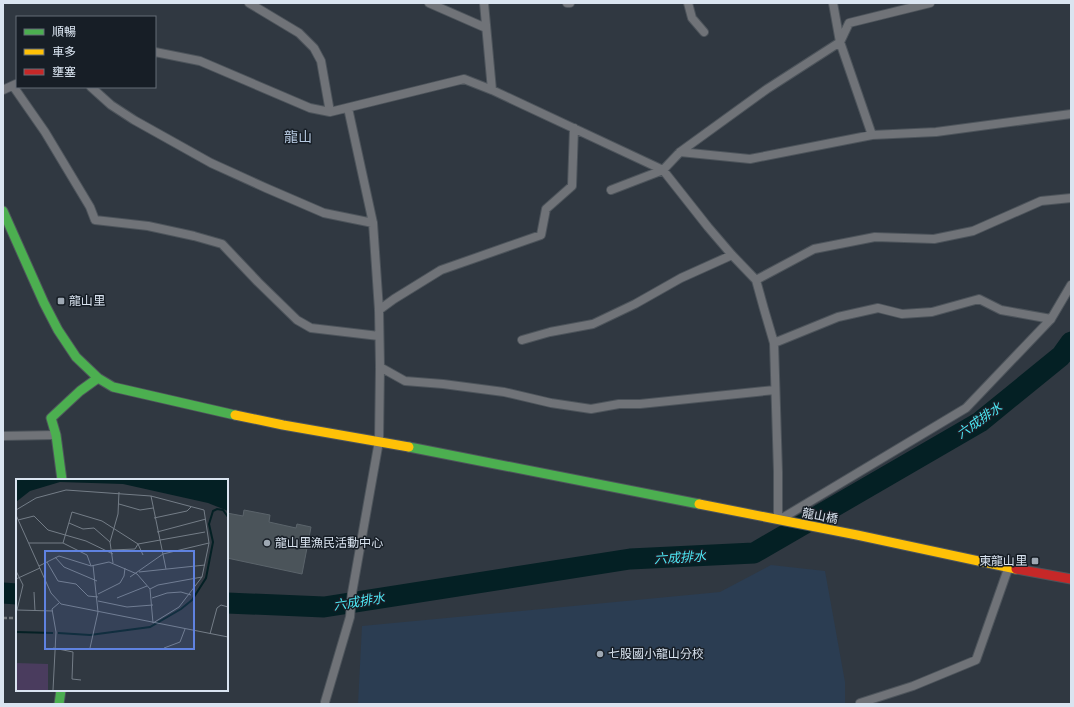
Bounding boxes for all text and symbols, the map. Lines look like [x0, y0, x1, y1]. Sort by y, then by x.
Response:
legend [16, 16, 156, 88]
text: 順暢 [52, 25, 76, 39]
text: 車多 [52, 45, 76, 59]
text: 壅塞 [52, 65, 76, 79]
district label: 龍山 [284, 129, 312, 145]
place label: 龍山里 [69, 294, 105, 308]
marker: 龍山里 [56, 296, 66, 306]
water label: 六成排水 [954, 399, 1006, 441]
inset map [16, 479, 228, 691]
street label: 龍山橋 [801, 506, 839, 526]
place label: 龍山里漁民活動中心 [275, 536, 383, 550]
marker: 龍山里漁民活動中心 [262, 538, 272, 548]
water label: 六成排水 [654, 549, 707, 566]
place label: 東龍山里 [979, 554, 1027, 568]
marker: 東龍山里 [1030, 556, 1040, 566]
water label: 六成排水 [332, 590, 387, 613]
place label: 七股國小龍山分校 [608, 647, 704, 661]
marker: 七股國小龍山分校 [595, 649, 605, 659]

